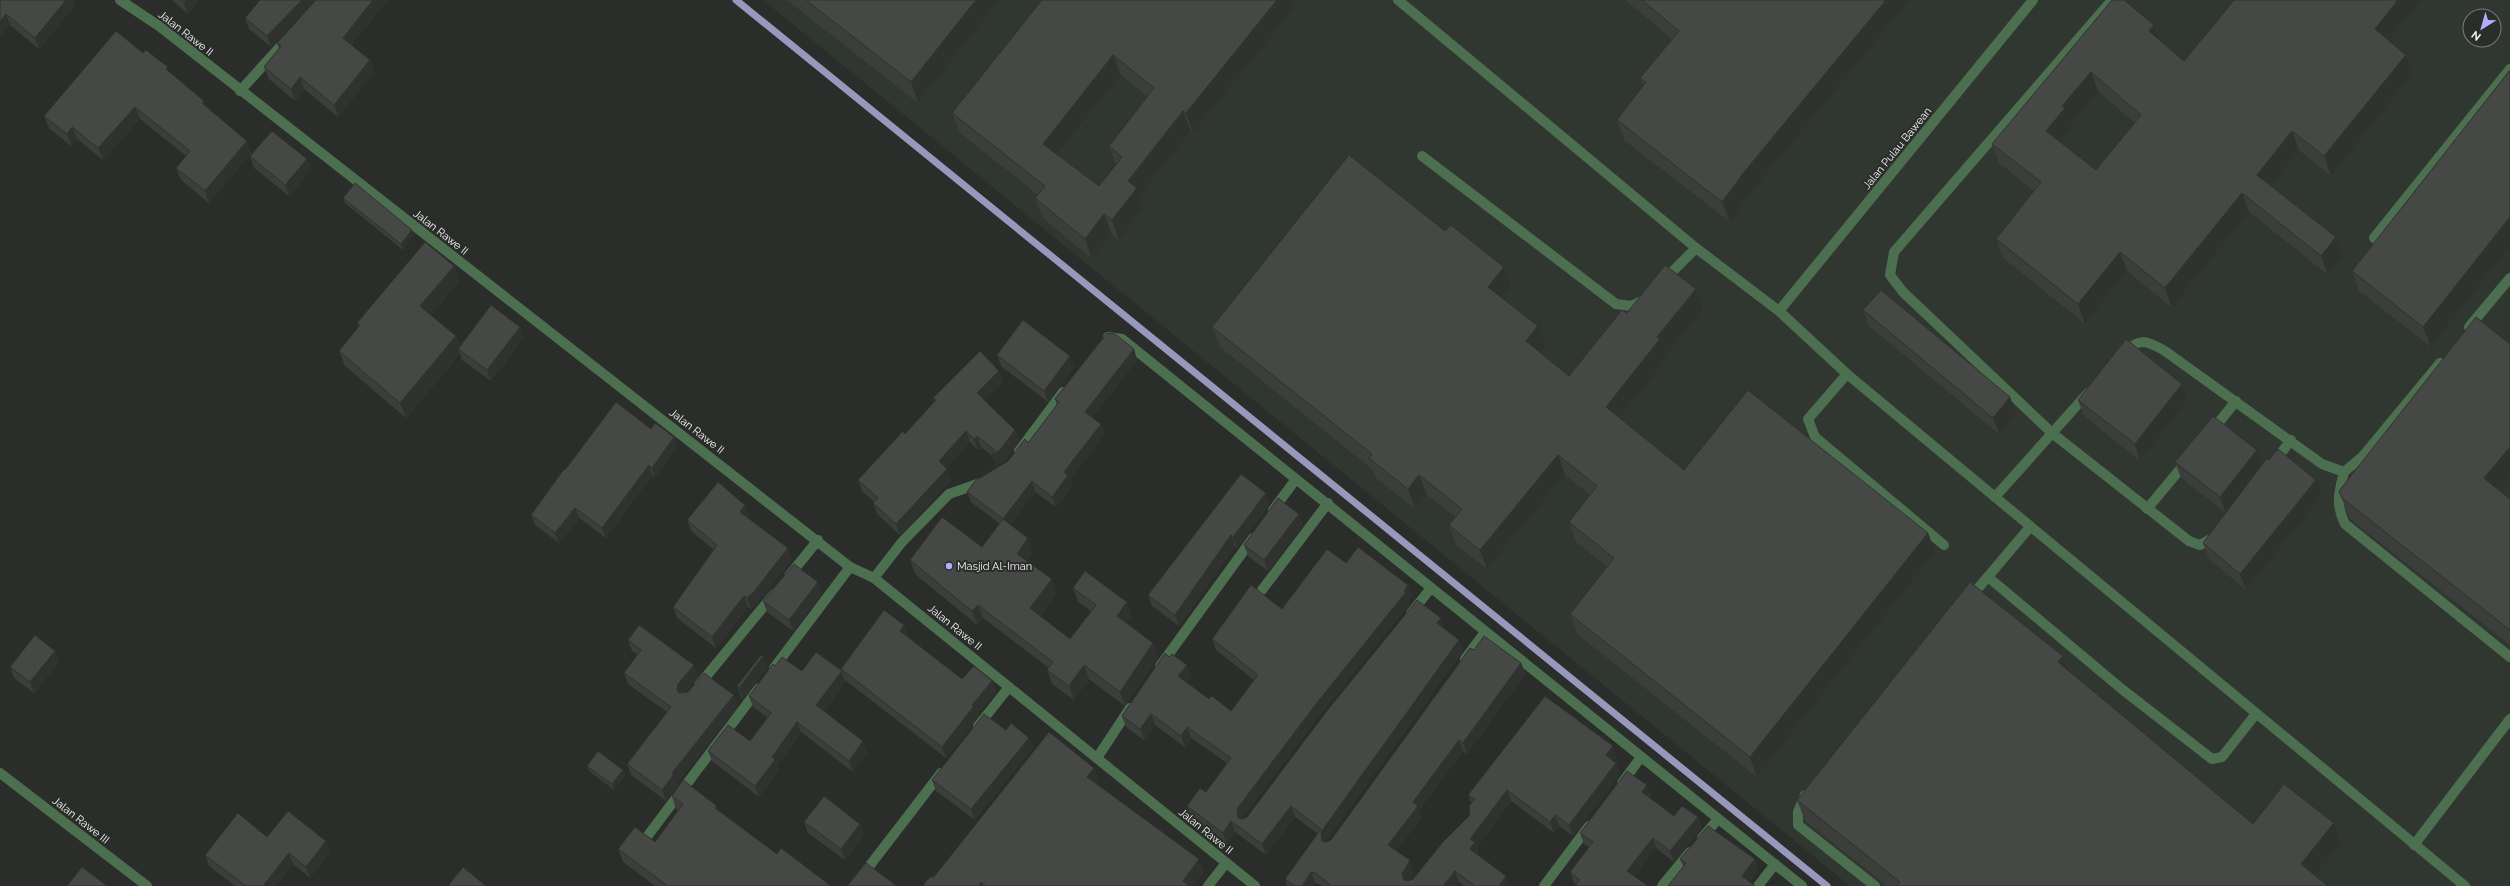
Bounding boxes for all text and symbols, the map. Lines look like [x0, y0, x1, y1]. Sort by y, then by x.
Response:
street label: Jalan Rawe II [156, 8, 216, 59]
north arrow [2462, 8, 2502, 48]
text: N [2469, 28, 2484, 43]
street label: Jalan Pulau Bawean [1860, 105, 1934, 192]
street label: Jalan Rawe II [411, 207, 471, 258]
street label: Jalan Rawe II [667, 406, 727, 457]
place label: Masjid Al-Iman [957, 560, 1032, 573]
marker: Masjid Al-Iman [944, 561, 954, 571]
street label: Jalan Rawe II [925, 602, 984, 653]
street label: Jalan Rawe III [50, 794, 112, 847]
street label: Jalan Rawe II [1176, 806, 1235, 857]

